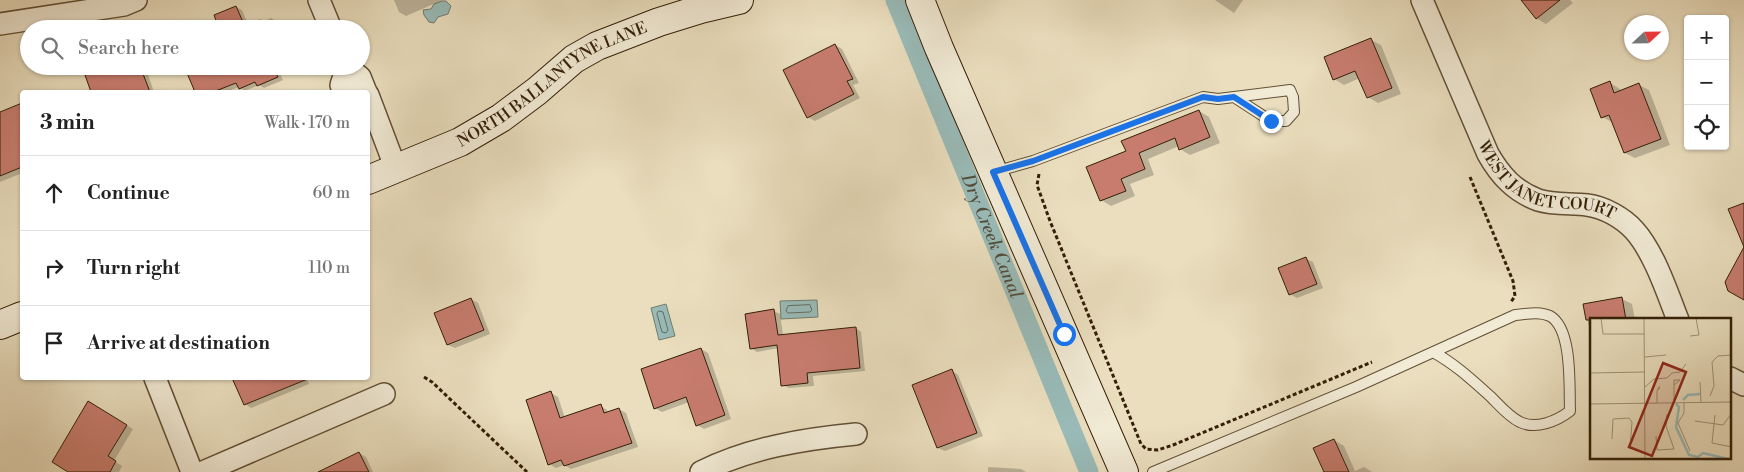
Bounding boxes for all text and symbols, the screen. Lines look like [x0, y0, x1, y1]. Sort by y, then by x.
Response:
north arrow [1624, 15, 1669, 60]
map controls [1684, 15, 1729, 150]
button: + [1684, 15, 1729, 60]
street label: NORTH BALLANTYNE LANE [453, 18, 650, 151]
search box [20, 20, 370, 75]
icon: search [38, 34, 66, 62]
text: Search here [78, 36, 179, 60]
button: − [1684, 60, 1729, 105]
button: locate [1684, 105, 1729, 150]
text: 3 min [40, 110, 95, 136]
route end [1260, 110, 1283, 133]
text: Walk · 170 m [264, 113, 350, 133]
street label: WEST JANET COURT [1473, 137, 1619, 224]
water label: Dry Creek Canal [956, 169, 1028, 302]
icon: ahead [40, 179, 68, 207]
text: Continue [87, 181, 170, 205]
text: 60 m [312, 183, 350, 203]
icon: right [40, 254, 68, 282]
text: Turn right [87, 256, 180, 280]
text: 110 m [308, 258, 350, 278]
inset map [1590, 318, 1732, 460]
route start [1053, 323, 1076, 346]
icon: arrive [40, 329, 68, 357]
text: Arrive at destination [87, 331, 270, 355]

